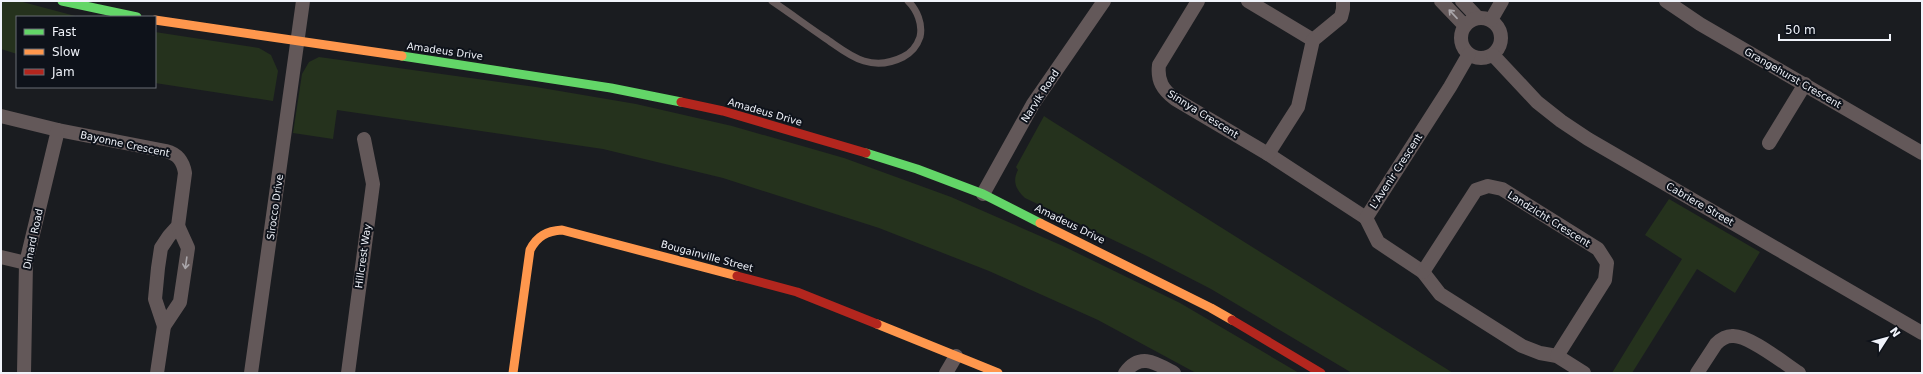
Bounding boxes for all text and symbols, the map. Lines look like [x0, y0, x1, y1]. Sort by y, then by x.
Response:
one-way arrow [1448, 9, 1458, 19]
legend [16, 16, 156, 88]
scale bar [1779, 16, 1890, 42]
text: 50 m [1785, 23, 1816, 37]
text: Fast [52, 25, 76, 39]
street label: Amadeus Drive [406, 40, 484, 62]
text: Slow [52, 45, 80, 59]
street label: Grangehurst Crescent [1743, 46, 1843, 110]
text: Jam [51, 65, 75, 79]
street label: Narvik Road [1019, 68, 1061, 124]
street label: Sinnya Crescent [1166, 88, 1240, 140]
street label: Amadeus Drive [727, 96, 803, 128]
street label: Bayonne Crescent [79, 129, 171, 159]
street label: L'Avenir Crescent [1368, 131, 1424, 211]
street label: Sirocco Drive [265, 174, 285, 240]
street label: Cabriere Street [1664, 180, 1736, 228]
street label: Landzicht Crescent [1506, 189, 1592, 249]
street label: Amadeus Drive [1033, 202, 1107, 246]
street label: Dinard Road [21, 208, 45, 270]
street label: Hillcrest Way [353, 223, 373, 289]
street label: Bougainville Street [660, 238, 754, 274]
one-way arrow [182, 256, 190, 269]
north arrow [1867, 318, 1907, 358]
text: N [1887, 325, 1903, 340]

